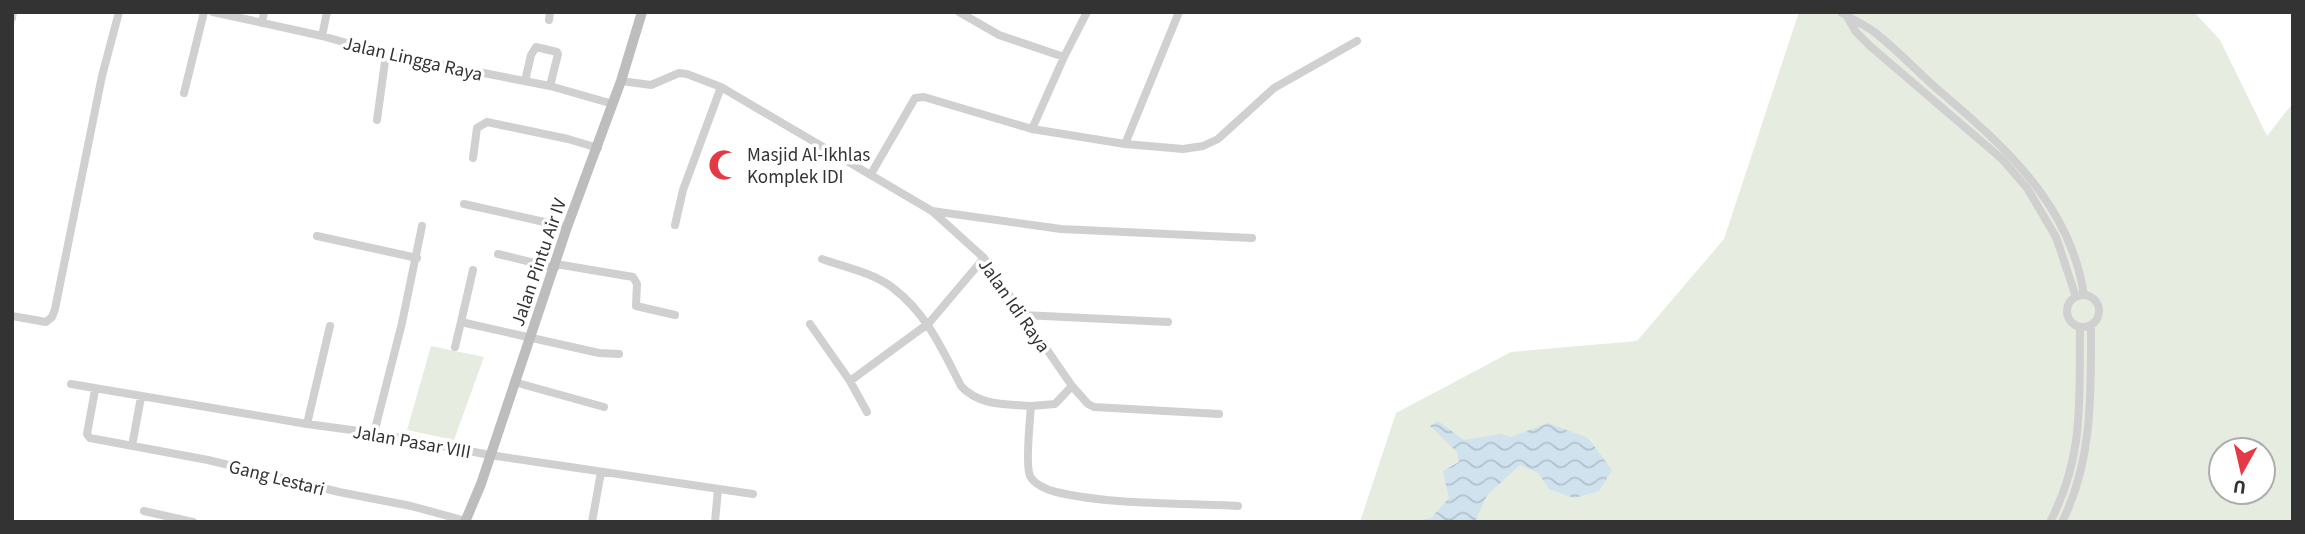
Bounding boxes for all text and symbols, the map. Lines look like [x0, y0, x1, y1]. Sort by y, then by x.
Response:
street label: Jalan Lingga Raya [340, 30, 485, 89]
place label: Masjid Al-Ikhlas Komplek IDI [747, 142, 870, 191]
mosque icon: Masjid Al-Ikhlas Komplek IDI [707, 148, 741, 182]
street label: Jalan Pintu Air IV [505, 195, 574, 330]
street label: Jalan Idi Raya [971, 253, 1056, 359]
street label: Jalan Pasar VIII [351, 419, 473, 466]
north arrow [2207, 436, 2277, 506]
street label: Gang Lestari [226, 454, 327, 503]
text: U [2232, 472, 2248, 501]

